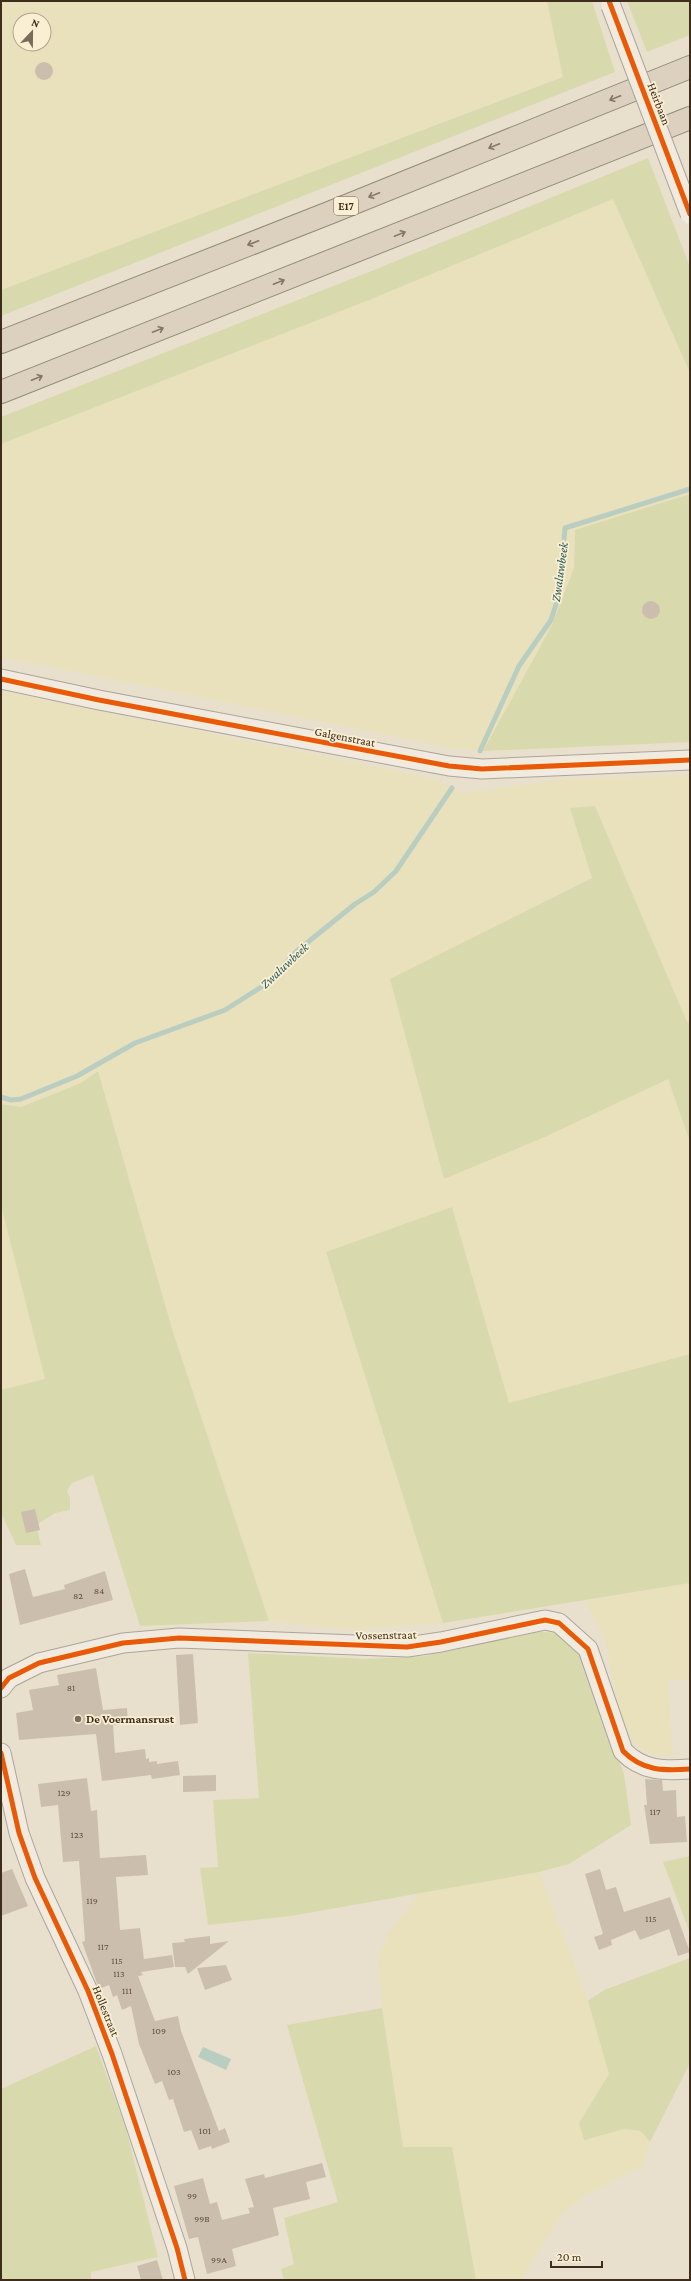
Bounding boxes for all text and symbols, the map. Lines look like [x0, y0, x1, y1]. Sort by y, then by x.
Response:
north arrow [12, 12, 52, 52]
text: N [30, 16, 42, 30]
street label: Heirbaan [645, 81, 674, 128]
one-way arrow [609, 94, 621, 102]
one-way arrow [489, 143, 501, 151]
one-way arrow [368, 192, 380, 199]
road number: E17 [334, 197, 358, 215]
one-way arrow [393, 230, 405, 238]
one-way arrow [248, 240, 260, 247]
one-way arrow [273, 278, 285, 286]
one-way arrow [152, 326, 164, 334]
one-way arrow [31, 374, 43, 381]
water label: Zwaluwbeek [548, 540, 571, 603]
street label: Galgenstraat [313, 724, 378, 750]
water label: Zwaluwbeek [257, 938, 312, 991]
house number: 84 [94, 1585, 104, 1596]
house number: 82 [73, 1590, 83, 1601]
street label: Vossenstraat [355, 1627, 418, 1643]
house number: 81 [67, 1682, 75, 1693]
place label: De Voermansrust [86, 1712, 175, 1726]
marker: De Voermansrust [73, 1714, 83, 1724]
house number: 129 [57, 1787, 71, 1798]
house number: 117 [649, 1806, 661, 1817]
house number: 123 [71, 1829, 84, 1840]
house number: 119 [86, 1895, 98, 1906]
house number: 115 [645, 1913, 657, 1924]
house number: 117 [97, 1941, 109, 1952]
house number: 115 [111, 1955, 123, 1966]
house number: 113 [113, 1968, 125, 1979]
street label: Hollestraat [90, 1984, 123, 2039]
house number: 111 [122, 1985, 132, 1996]
house number: 109 [152, 2025, 166, 2036]
house number: 103 [167, 2066, 181, 2077]
house number: 101 [199, 2125, 211, 2136]
house number: 99 [187, 2190, 197, 2201]
house number: 99B [194, 2213, 210, 2224]
scale bar [551, 2243, 602, 2269]
text: 20 m [557, 2250, 582, 2264]
house number: 99A [211, 2254, 227, 2265]

